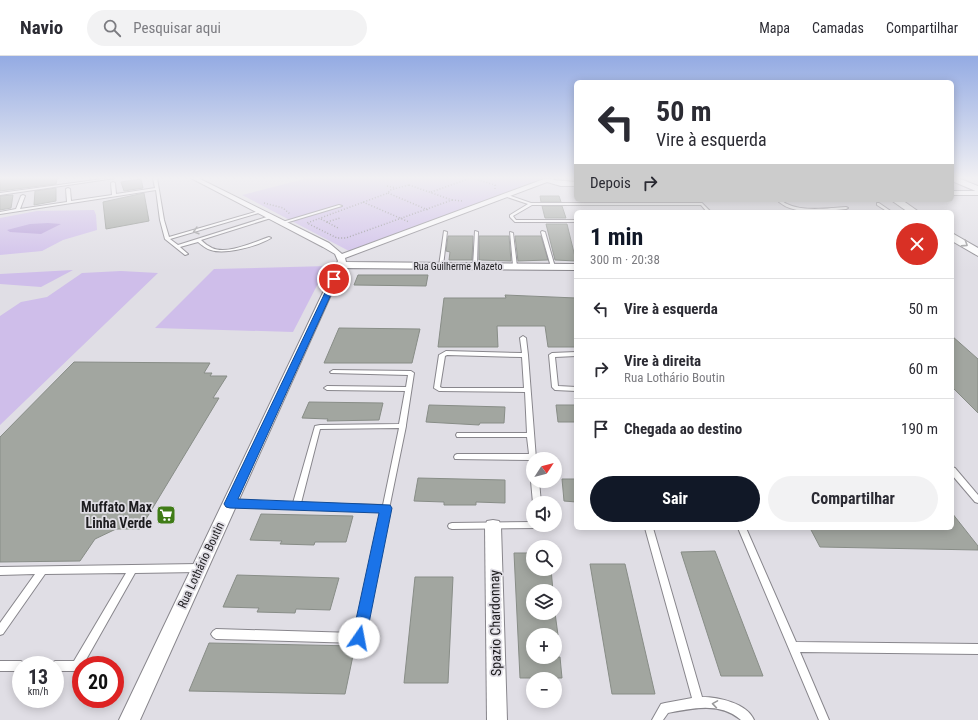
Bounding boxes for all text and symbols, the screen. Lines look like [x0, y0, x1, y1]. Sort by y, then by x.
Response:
search box [87, 10, 367, 46]
text: Navio [20, 16, 63, 39]
icon: search [101, 17, 123, 39]
text: Pesquisar aqui [133, 19, 221, 37]
text: Mapa [759, 20, 790, 36]
text: Camadas [812, 20, 864, 36]
text: Compartilhar [886, 20, 958, 36]
text: 50 m [656, 95, 712, 128]
icon: left [590, 96, 642, 148]
text: Vire à esquerda [656, 129, 767, 150]
icon: right [639, 172, 661, 194]
text: Depois [590, 174, 631, 192]
text: 1 min [590, 223, 643, 251]
button: close [896, 223, 938, 265]
one-way arrow [193, 226, 200, 235]
one-way arrow [961, 240, 968, 247]
text: 300 m · 20:38 [590, 252, 660, 267]
street label: Rua Guilherme Mazeto [414, 261, 502, 272]
pin [317, 262, 351, 296]
icon: arrive [323, 268, 345, 290]
icon: left [590, 298, 612, 320]
text: Vire à esquerda [624, 300, 718, 318]
text: 50 m [908, 300, 938, 318]
text: Vire à direita [624, 352, 701, 370]
icon: right [590, 358, 612, 380]
text: 60 m [908, 360, 938, 378]
text: Rua Lothário Boutin [624, 370, 725, 385]
icon: arrive [590, 418, 612, 440]
text: Chegada ao destino [624, 420, 742, 438]
text: 190 m [901, 420, 938, 438]
north arrow [526, 452, 562, 488]
map controls [526, 452, 562, 708]
button: Sair [590, 476, 760, 522]
button: Compartilhar [768, 476, 938, 522]
button: sound [526, 496, 562, 532]
place label: Muffato Max Linha Verde [81, 499, 153, 531]
supermarket icon: Muffato Max Linha Verde [155, 504, 177, 526]
street label: Rua Lothário Boutin [175, 520, 227, 610]
button: search [526, 540, 562, 576]
street label: Spazio Chardonnay [486, 570, 504, 676]
button: layers [526, 584, 562, 620]
position arrow [338, 617, 380, 659]
button: + [526, 628, 562, 664]
speed limit sign: 20 [72, 656, 124, 708]
text: 13 [28, 665, 48, 689]
button: − [526, 672, 562, 708]
text: km/h [28, 686, 48, 697]
one-way arrow [712, 700, 718, 708]

